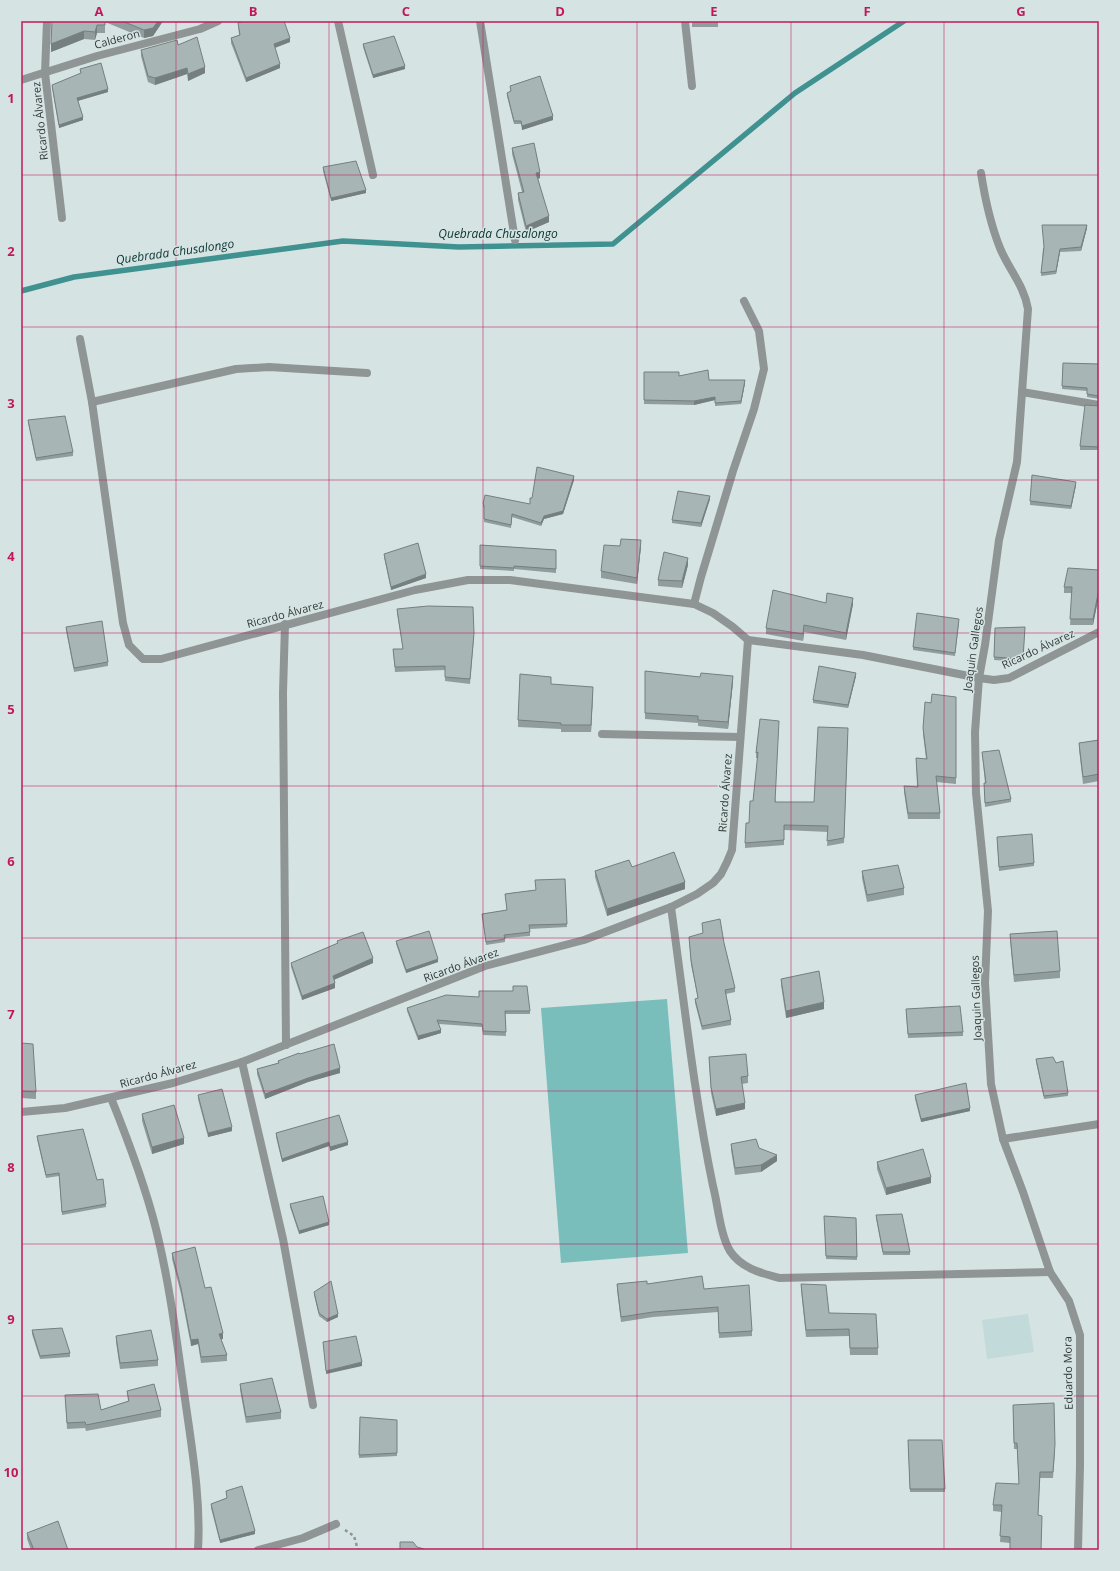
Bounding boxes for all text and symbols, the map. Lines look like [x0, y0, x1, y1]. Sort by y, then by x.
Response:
text: A [95, 2, 104, 20]
text: B [249, 2, 258, 20]
text: C [402, 2, 410, 20]
text: D [555, 2, 565, 20]
text: E [710, 2, 718, 20]
text: F [863, 2, 871, 20]
text: G [1016, 2, 1026, 20]
street label: Calderon [92, 25, 141, 52]
street label: Ricardo Álvarez [28, 81, 51, 161]
text: 1 [7, 89, 15, 107]
water label: Quebrada Chusalongo [438, 225, 558, 242]
water label: Quebrada Chusalongo [115, 235, 235, 268]
text: 2 [7, 242, 15, 260]
text: 3 [7, 394, 15, 412]
text: 4 [7, 547, 15, 565]
street label: Ricardo Álvarez [245, 596, 325, 631]
street label: Joaquin Gallegos [959, 606, 986, 693]
street label: Ricardo Álvarez [999, 625, 1077, 672]
text: 5 [7, 700, 15, 718]
street label: Ricardo Álvarez [714, 753, 735, 833]
text: 6 [7, 852, 15, 870]
street label: Ricardo Álvarez [421, 944, 500, 985]
street label: Joaquin Gallegos [967, 955, 985, 1042]
text: 7 [7, 1005, 15, 1023]
street label: Ricardo Álvarez [118, 1056, 198, 1091]
text: 8 [7, 1158, 15, 1176]
text: 9 [7, 1310, 15, 1328]
street label: Eduardo Mora [1059, 1336, 1076, 1410]
text: 10 [4, 1463, 18, 1481]

